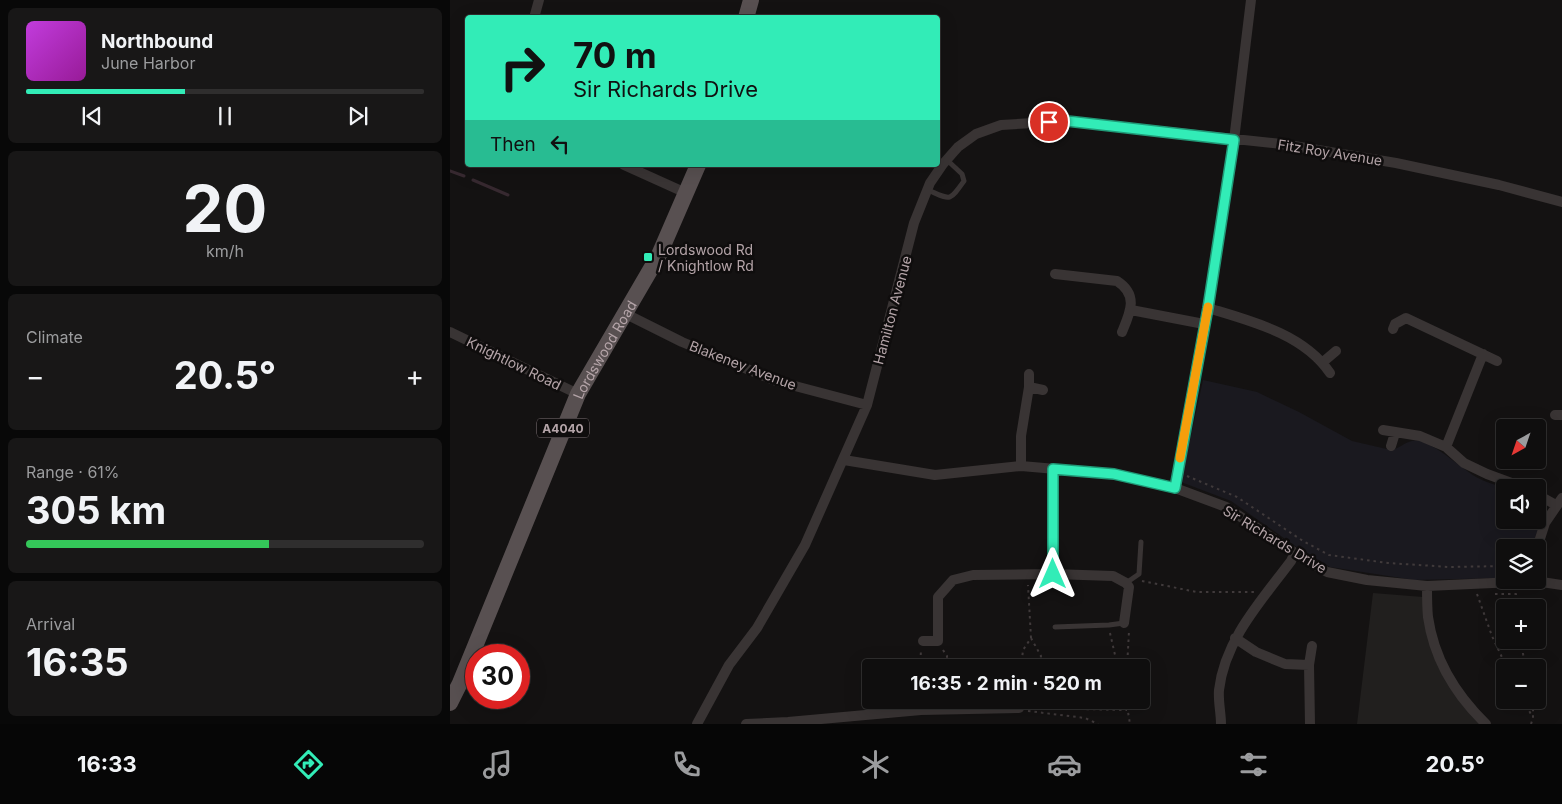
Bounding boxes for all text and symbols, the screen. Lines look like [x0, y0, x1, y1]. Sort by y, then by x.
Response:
text: Northbound [101, 30, 213, 53]
text: 70 m [573, 34, 657, 76]
icon: right [490, 35, 555, 100]
text: June Harbor [101, 53, 195, 73]
text: Sir Richards Drive [573, 76, 758, 102]
pin [1028, 101, 1070, 143]
icon: previous [78, 102, 106, 130]
icon: pause [211, 102, 239, 130]
icon: next [344, 102, 372, 130]
icon: arrive [1035, 108, 1063, 136]
icon: left [546, 130, 574, 158]
text: Then [490, 133, 536, 156]
street label: Fitz Roy Avenue [1276, 135, 1384, 169]
text: 20 [183, 169, 267, 248]
text: km/h [206, 241, 244, 261]
place label: Lordswood Rd / Knightlow Rd [658, 241, 754, 274]
marker: Lordswood Rd / Knightlow Rd [642, 251, 654, 263]
street label: Hamilton Avenue [869, 254, 915, 366]
street label: Lordswood Road [568, 297, 639, 401]
text: Climate [26, 327, 83, 347]
street label: Knightlow Road [464, 333, 564, 393]
street label: Blakeney Avenue [687, 337, 799, 393]
text: 20.5° [174, 352, 276, 398]
text: − [26, 359, 45, 393]
text: + [405, 359, 424, 393]
road number: A4040 [537, 418, 589, 438]
north arrow [1496, 419, 1546, 469]
map controls [1496, 419, 1546, 709]
text: Range · 61% [26, 462, 120, 482]
button: sound [1496, 479, 1546, 529]
text: 305 km [26, 487, 166, 533]
street label: Sir Richards Drive [1220, 501, 1330, 577]
button: layers [1496, 539, 1546, 589]
position arrow [1026, 547, 1078, 599]
button: + [1496, 599, 1546, 649]
text: Arrival [26, 614, 75, 634]
text: 16:35 [26, 639, 129, 685]
speed limit sign: 30 [465, 644, 530, 709]
button: − [1496, 659, 1546, 709]
text: 16:35 · 2 min · 520 m [910, 672, 1102, 695]
icon: directions [291, 747, 326, 782]
icon: music [480, 747, 515, 782]
icon: phone [669, 747, 704, 782]
icon: climate [858, 747, 893, 782]
icon: car [1047, 747, 1082, 782]
icon: filters [1236, 747, 1271, 782]
text: 16:33 [77, 751, 137, 777]
text: 20.5° [1426, 751, 1485, 777]

